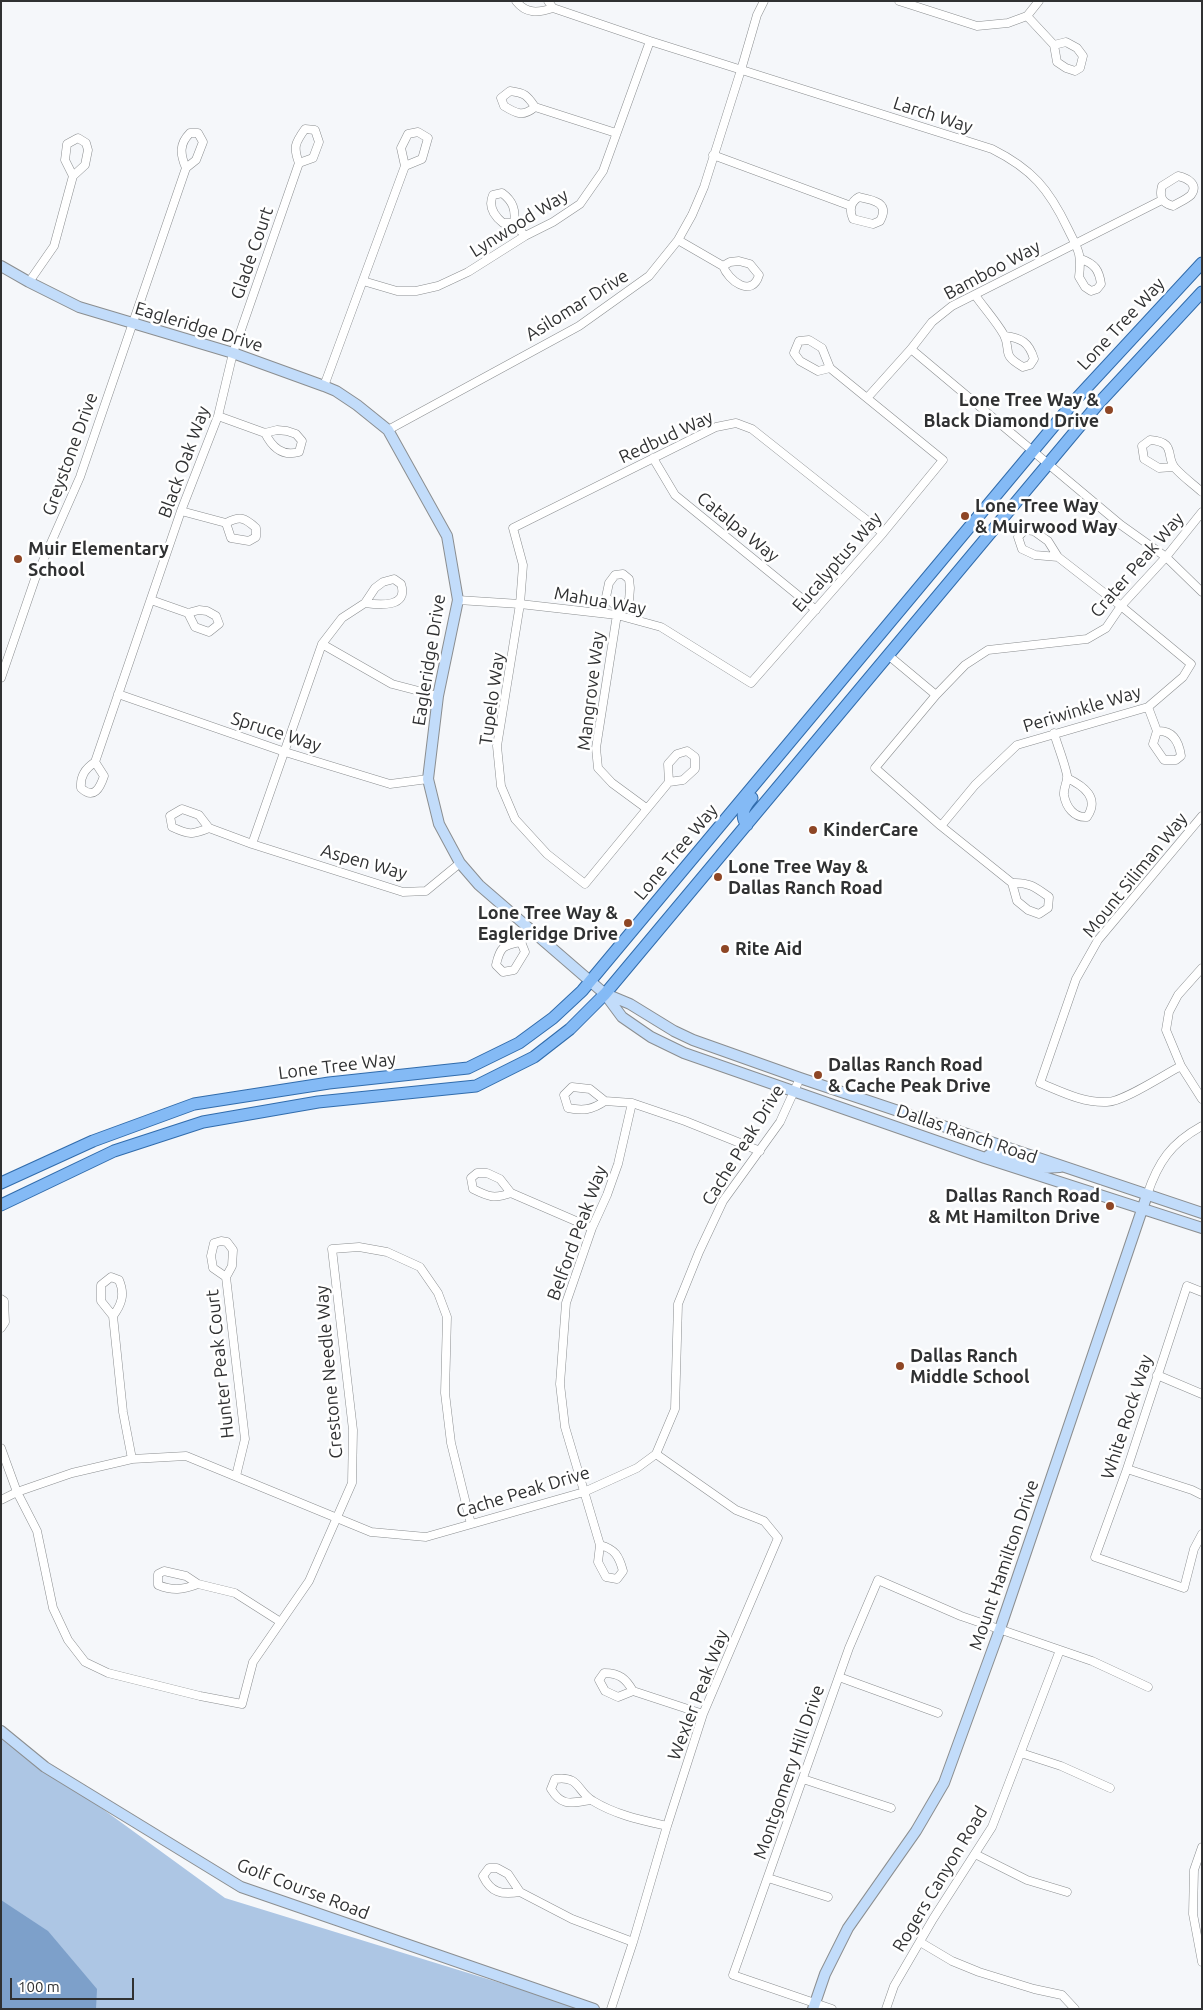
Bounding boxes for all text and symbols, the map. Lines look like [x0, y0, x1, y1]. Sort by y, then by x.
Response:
street label: Larch Way [891, 92, 975, 138]
street label: Lynwood Way [466, 184, 572, 262]
street label: Glade Court [226, 204, 278, 302]
street label: Bamboo Way [940, 236, 1044, 304]
street label: Asilomar Drive [521, 265, 633, 345]
street label: Lone Tree Way [1073, 273, 1169, 375]
street label: Eagleridge Drive [132, 297, 266, 357]
street label: Greystone Drive [38, 389, 102, 519]
place label: Lone Tree Way & Black Diamond Drive [923, 389, 1099, 432]
street label: Black Oak Way [154, 403, 214, 521]
marker: Lone Tree Way & Black Diamond Drive [1103, 404, 1115, 416]
street label: Redbud Way [616, 406, 716, 468]
street label: Catalpa Way [693, 487, 783, 567]
place label: Lone Tree Way & Muirwood Way [975, 495, 1117, 538]
street label: Eucalyptus Way [788, 508, 886, 616]
street label: Crater Peak Way [1086, 508, 1188, 622]
marker: Lone Tree Way & Muirwood Way [959, 510, 971, 522]
place label: Muir Elementary School [28, 538, 169, 580]
marker: Muir Elementary School [12, 553, 24, 565]
street label: Mahua Way [552, 582, 648, 620]
street label: Eagleridge Drive [408, 593, 450, 727]
street label: Mangrove Way [573, 630, 609, 752]
street label: Tupelo Way [475, 651, 509, 747]
street label: Periwinkle Way [1020, 681, 1144, 737]
street label: Spruce Way [228, 707, 324, 757]
street label: Lone Tree Way [630, 800, 722, 904]
street label: Mount Siliman Way [1078, 808, 1192, 942]
place label: KinderCare [823, 819, 918, 841]
marker: KinderCare [807, 824, 819, 836]
street label: Aspen Way [318, 839, 410, 885]
place label: Lone Tree Way & Dallas Ranch Road [728, 856, 883, 899]
marker: Lone Tree Way & Dallas Ranch Road [712, 871, 724, 883]
place label: Lone Tree Way & Eagleridge Drive [478, 902, 618, 944]
marker: Lone Tree Way & Eagleridge Drive [622, 917, 634, 929]
place label: Rite Aid [735, 938, 802, 960]
marker: Rite Aid [719, 943, 731, 955]
street label: Lone Tree Way [277, 1048, 397, 1084]
place label: Dallas Ranch Road & Cache Peak Drive [828, 1054, 991, 1096]
marker: Dallas Ranch Road & Cache Peak Drive [812, 1069, 824, 1081]
street label: Cache Peak Drive [697, 1081, 789, 1209]
street label: Dallas Ranch Road [894, 1100, 1040, 1168]
street label: Belford Peak Way [543, 1163, 611, 1303]
place label: Dallas Ranch Road & Mt Hamilton Drive [928, 1185, 1100, 1228]
marker: Dallas Ranch Road & Mt Hamilton Drive [1104, 1200, 1116, 1212]
street label: Crestone Needle Way [311, 1285, 347, 1459]
street label: Hunter Peak Court [201, 1289, 239, 1439]
place label: Dallas Ranch Middle School [910, 1345, 1029, 1388]
street label: White Rock Way [1097, 1352, 1157, 1482]
marker: Dallas Ranch Middle School [894, 1360, 906, 1372]
street label: Cache Peak Drive [454, 1461, 592, 1523]
street label: Mount Hamilton Drive [965, 1477, 1043, 1653]
street label: Wexler Peak Way [663, 1627, 733, 1763]
street label: Montgomery Hill Drive [749, 1682, 829, 1862]
street label: Rogers Canyon Road [888, 1802, 992, 1956]
street label: Golf Course Road [234, 1854, 372, 1924]
scale bar [12, 1968, 136, 2000]
text: 100 m [18, 1978, 60, 1995]

